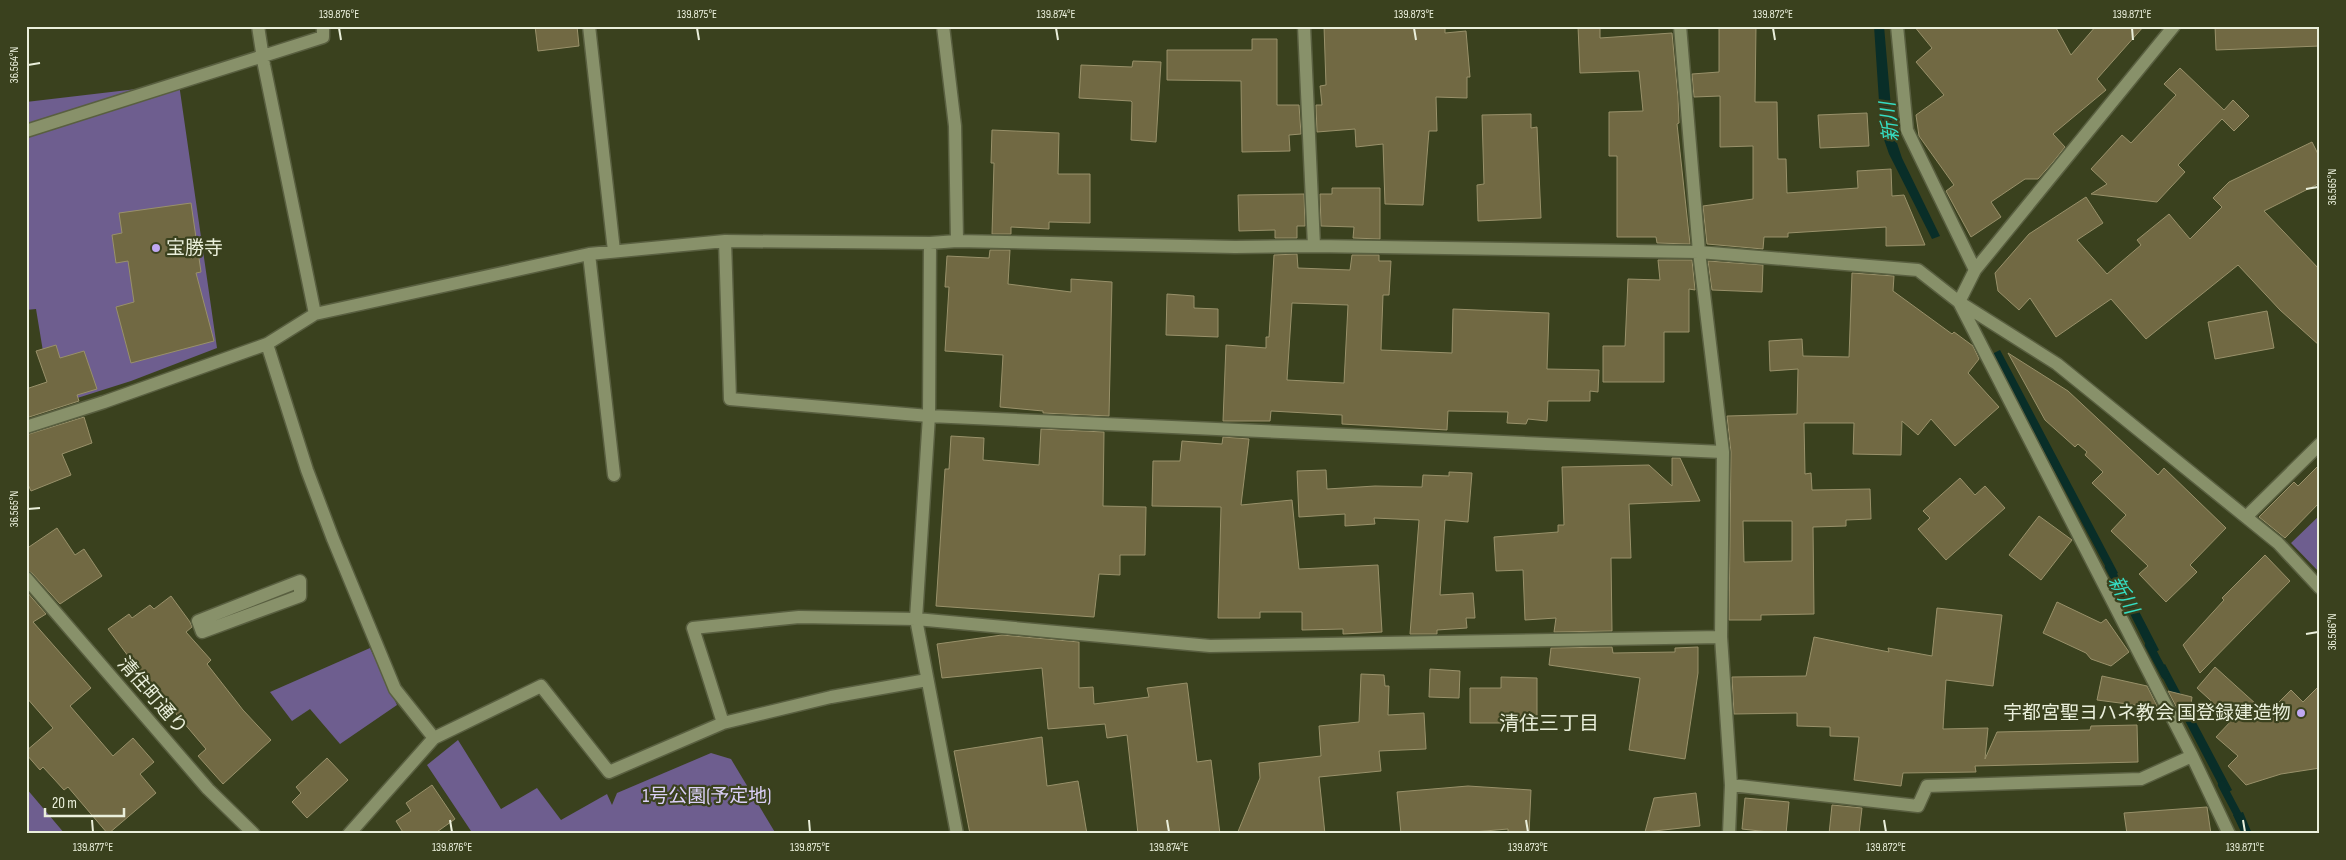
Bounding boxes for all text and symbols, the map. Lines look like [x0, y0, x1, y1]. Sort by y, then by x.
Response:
text: 139.876°E [319, 7, 359, 22]
text: 139.875°E [677, 7, 717, 22]
text: 139.874°E [1037, 7, 1076, 22]
text: 139.873°E [1394, 7, 1434, 22]
text: 139.872°E [1753, 7, 1793, 22]
text: 139.871°E [2113, 7, 2151, 22]
text: 36.564°N [7, 47, 22, 83]
water label: 新川 [1876, 99, 1904, 143]
text: 36.565°N [2325, 169, 2340, 205]
place label: 宝勝寺 [166, 237, 223, 260]
marker: 宝勝寺 [150, 242, 162, 254]
text: 36.565°N [7, 491, 22, 527]
water label: 新川 [2103, 572, 2144, 620]
text: 36.566°N [2325, 613, 2340, 651]
street label: 清住町通り [112, 653, 192, 739]
place label: 宇都宮聖ヨハネ教会 国登録建造物 [2003, 702, 2291, 725]
marker: 宇都宮聖ヨハネ教会 国登録建造物 [2295, 707, 2307, 719]
district label: 清住三丁目 [1499, 712, 1599, 736]
scale bar [45, 785, 124, 817]
park label: 1号公園(予定地) [643, 785, 771, 808]
text: 20 m [52, 794, 77, 813]
text: 139.877°E [73, 840, 113, 855]
text: 139.876°E [432, 840, 472, 855]
text: 139.875°E [790, 840, 830, 855]
text: 139.874°E [1150, 840, 1189, 855]
text: 139.873°E [1508, 840, 1548, 855]
text: 139.872°E [1866, 840, 1906, 855]
text: 139.871°E [2226, 840, 2264, 855]

